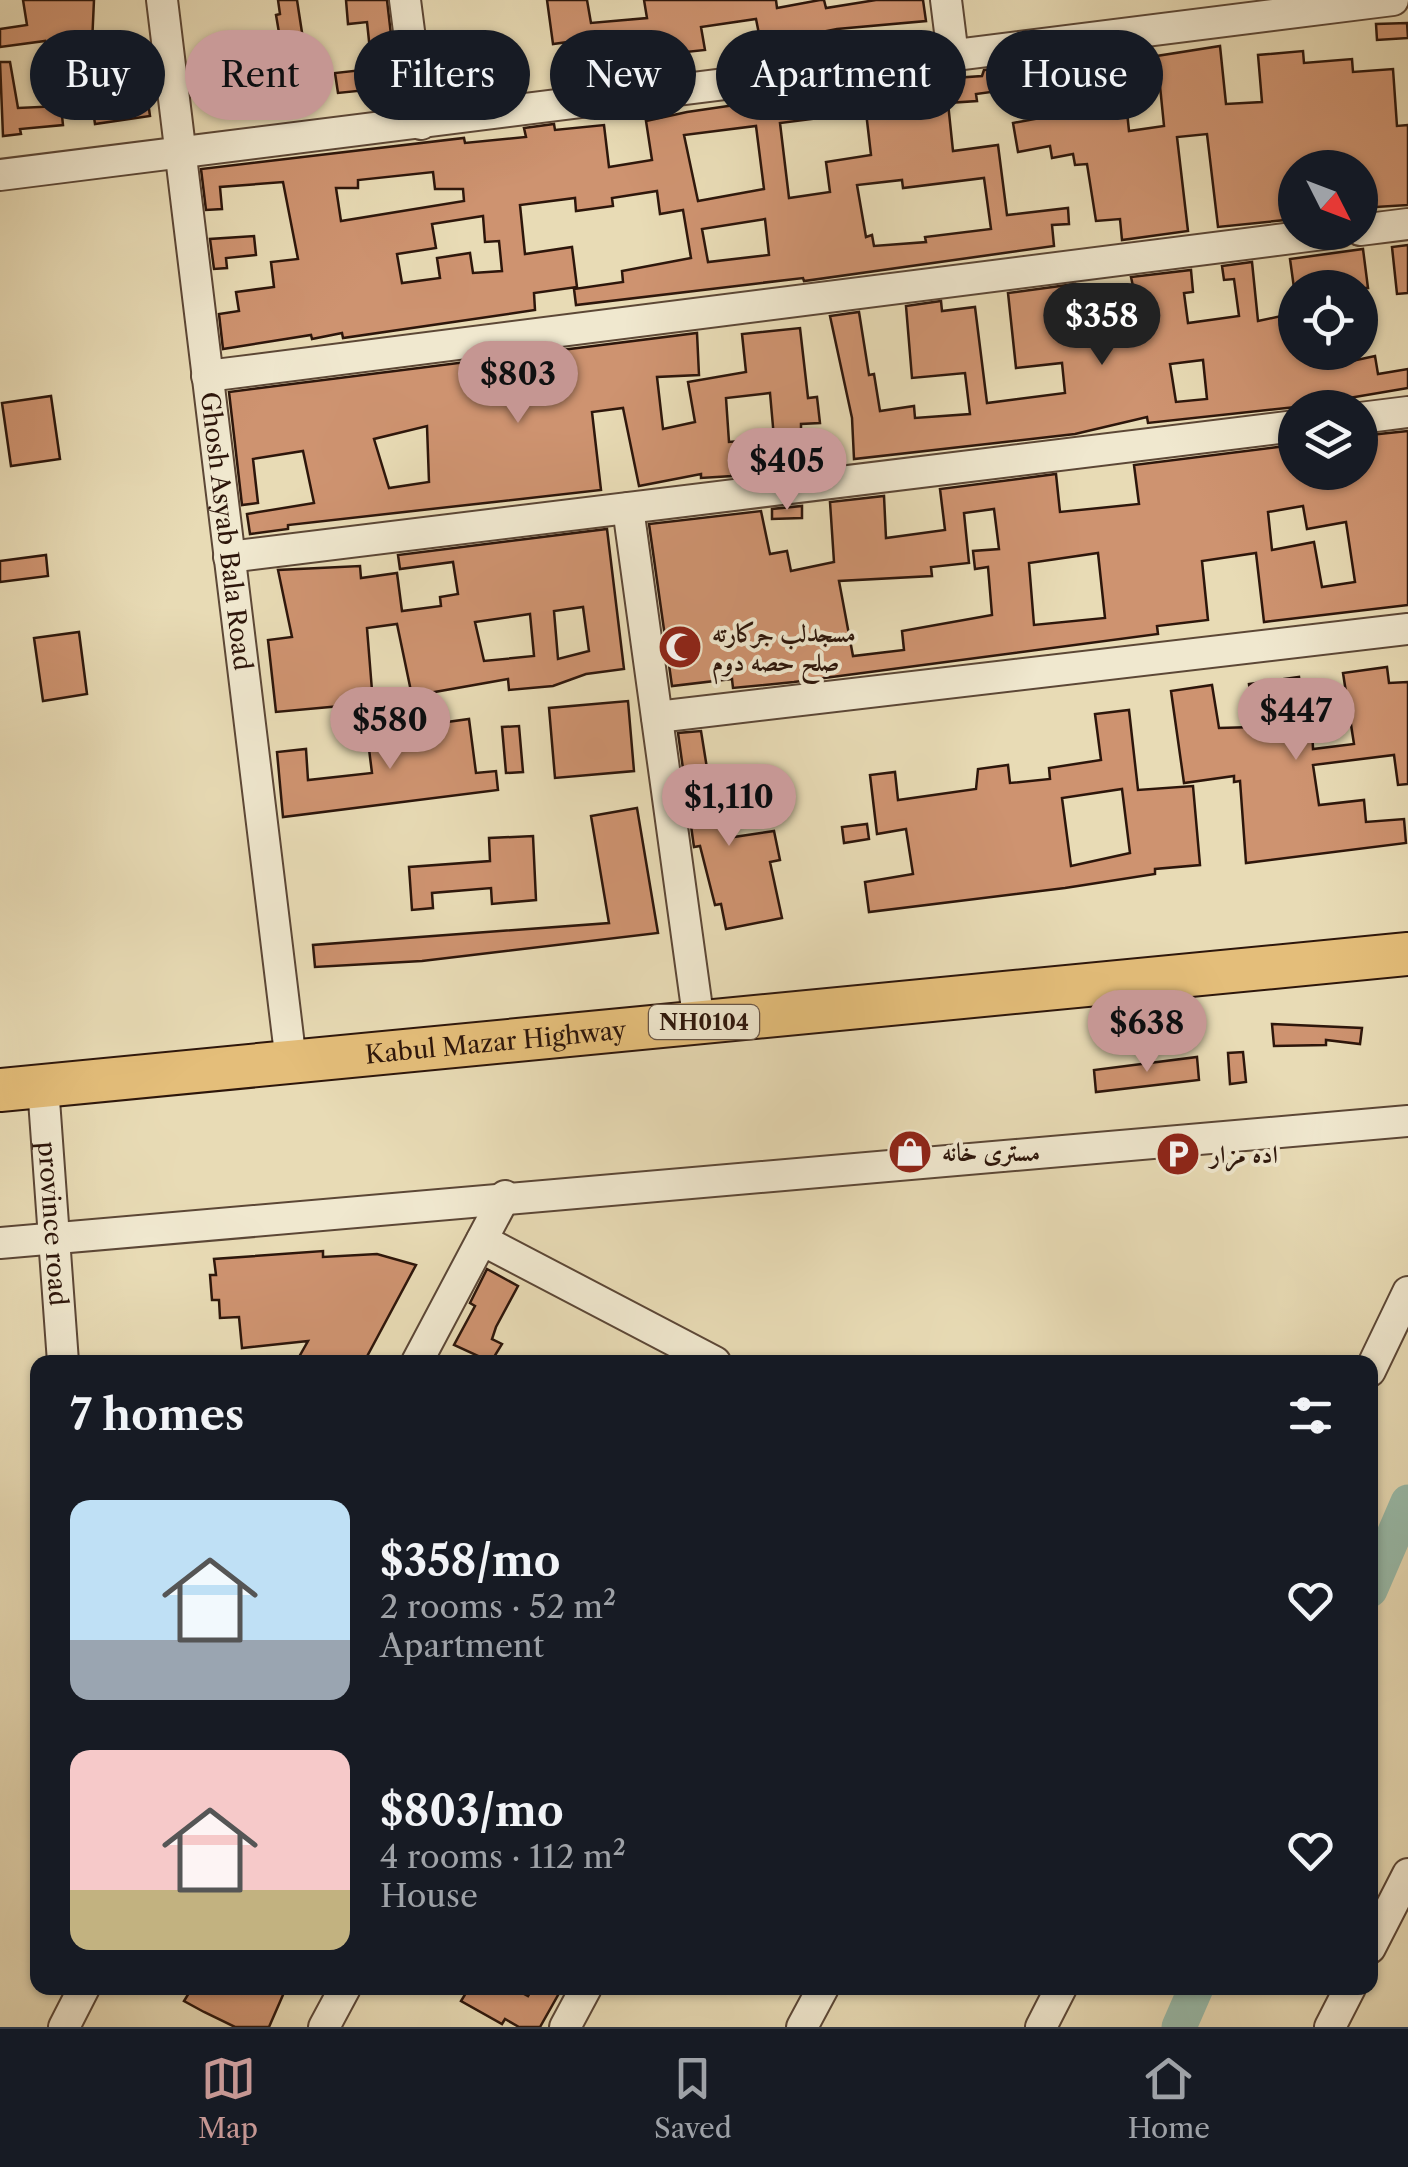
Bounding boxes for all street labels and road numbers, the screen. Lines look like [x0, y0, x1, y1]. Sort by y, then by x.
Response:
street label: Ghosh Asyab Bala Road [194, 390, 259, 672]
road number: NH0104 [649, 1005, 759, 1039]
street label: Kabul Mazar Highway [364, 1014, 629, 1070]
street label: province road [32, 1140, 74, 1307]

